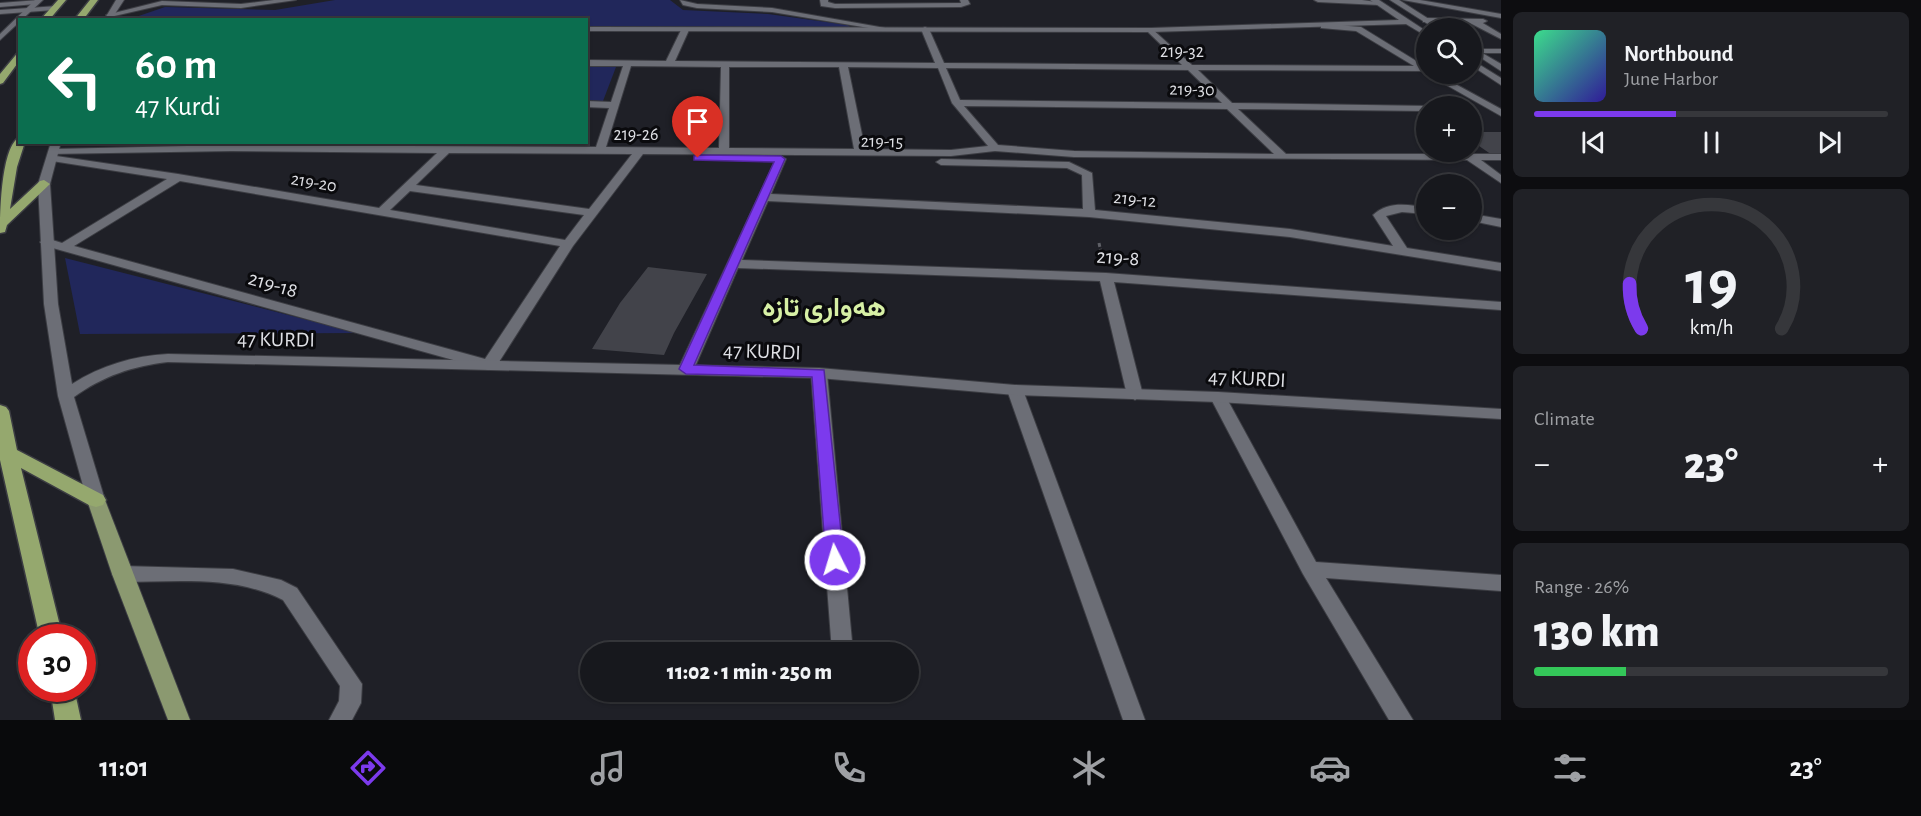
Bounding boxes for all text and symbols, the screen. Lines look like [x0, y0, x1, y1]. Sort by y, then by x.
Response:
map controls [1416, 18, 1482, 240]
button: search [1416, 18, 1482, 84]
icon: left [36, 42, 114, 120]
street label: 219-32 [1160, 43, 1204, 61]
text: Northbound [1624, 43, 1733, 65]
text: 60 m [135, 44, 217, 86]
text: June Harbor [1624, 69, 1718, 89]
street label: 219-30 [1169, 81, 1215, 99]
text: 47 Kurdi [135, 93, 221, 120]
pin [672, 96, 723, 158]
button: + [1416, 96, 1482, 162]
icon: arrive [681, 105, 714, 138]
street label: 219-26 [613, 126, 659, 144]
icon: previous [1577, 126, 1610, 159]
icon: pause [1695, 126, 1728, 159]
icon: next [1813, 126, 1846, 159]
street label: 219-15 [861, 133, 903, 151]
street label: 219-20 [290, 170, 338, 196]
button: − [1416, 174, 1482, 240]
street label: 219-12 [1113, 189, 1157, 211]
street label: 219-8 [1096, 246, 1140, 269]
text: 19 [1685, 253, 1737, 315]
street label: 219-18 [246, 267, 300, 302]
district label: هەواری تازە [762, 294, 886, 324]
text: km/h [1689, 317, 1733, 338]
street label: 47 KURDI [237, 328, 315, 351]
street label: 47 KURDI [723, 340, 801, 363]
street label: 47 KURDI [1208, 366, 1286, 391]
text: Climate [1534, 409, 1595, 429]
text: 23° [1684, 442, 1738, 487]
text: − [1534, 448, 1550, 481]
text: + [1872, 448, 1888, 481]
position arrow [803, 528, 867, 592]
text: Range · 26% [1534, 577, 1629, 597]
text: 130 km [1534, 610, 1660, 655]
speed limit sign: 30 [18, 624, 96, 702]
text: 11:02 · 1 min · 250 m [667, 661, 832, 683]
icon: directions [347, 747, 389, 789]
icon: music [587, 747, 629, 789]
icon: phone [828, 747, 870, 789]
icon: climate [1068, 747, 1110, 789]
icon: car [1309, 747, 1351, 789]
icon: filters [1549, 747, 1591, 789]
text: 11:01 [99, 754, 149, 781]
text: 23° [1789, 754, 1822, 781]

